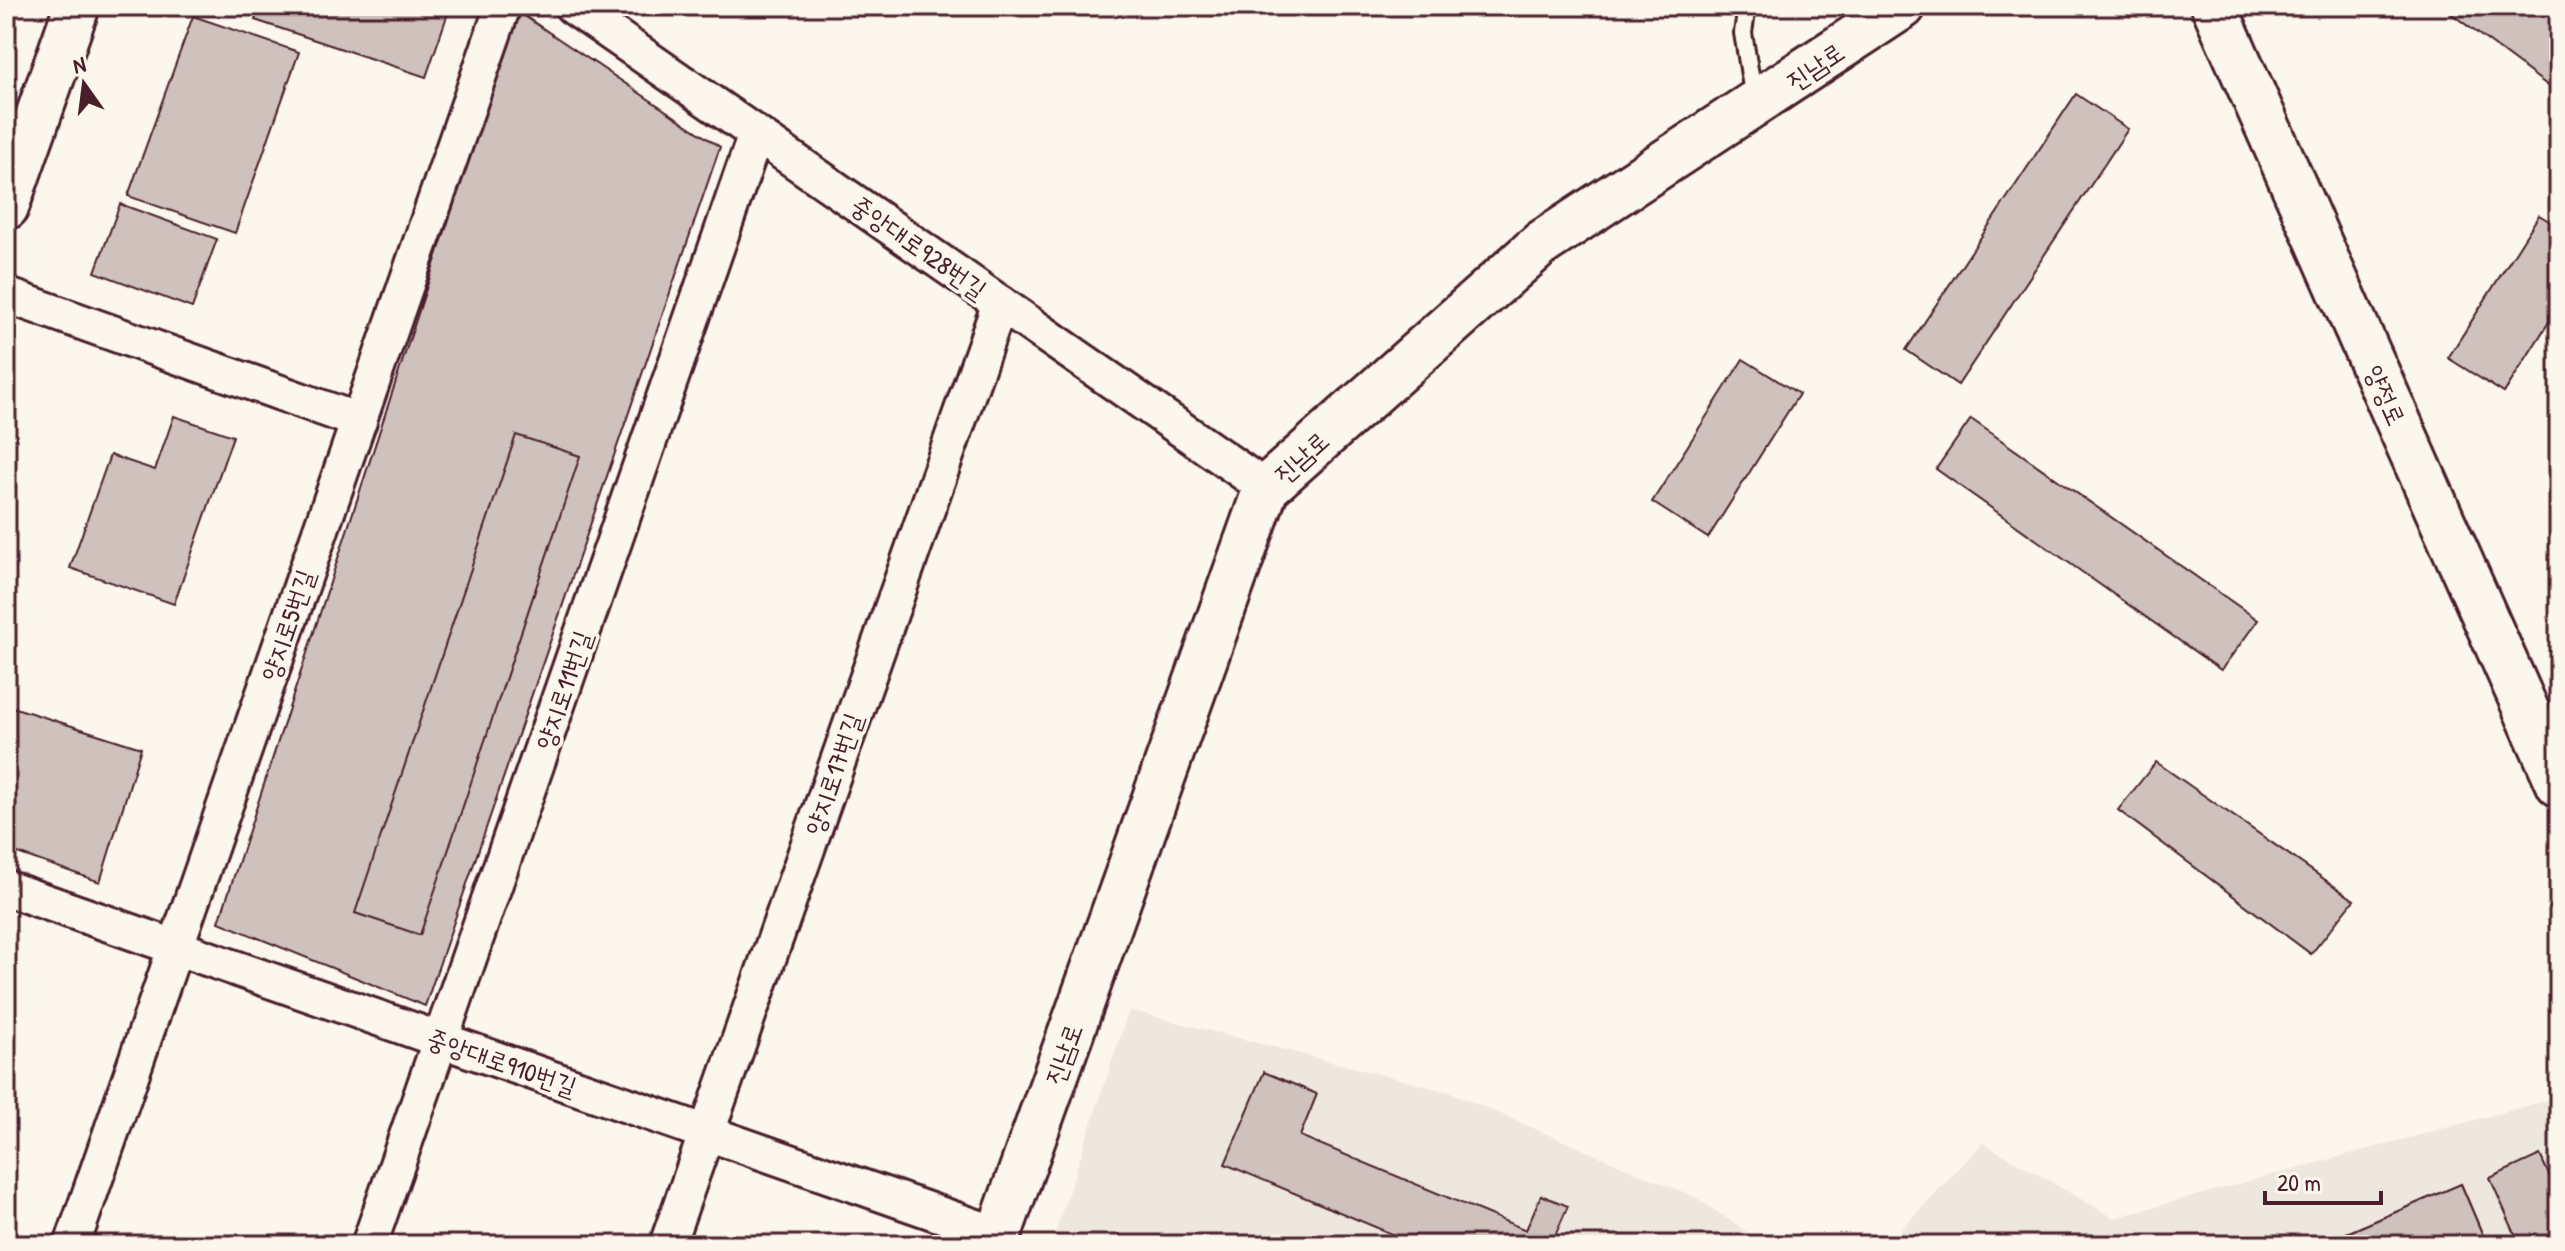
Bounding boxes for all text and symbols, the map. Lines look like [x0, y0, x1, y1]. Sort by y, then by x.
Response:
street label: 진남로 [1779, 34, 1851, 98]
north arrow [44, 44, 124, 124]
text: N [70, 49, 89, 81]
street label: 중앙대로928번길 [844, 187, 994, 307]
street label: 양정로 [2357, 359, 2415, 431]
street label: 진남로 [1266, 423, 1336, 491]
street label: 양지로5번길 [252, 565, 322, 685]
street label: 양지로11번길 [526, 626, 600, 754]
street label: 양지로17번길 [796, 708, 870, 840]
street label: 진남로 [1036, 1019, 1090, 1089]
street label: 중앙대로910번길 [422, 1020, 582, 1104]
scale bar [2265, 1155, 2381, 1205]
text: 20 m [2277, 1166, 2321, 1198]

